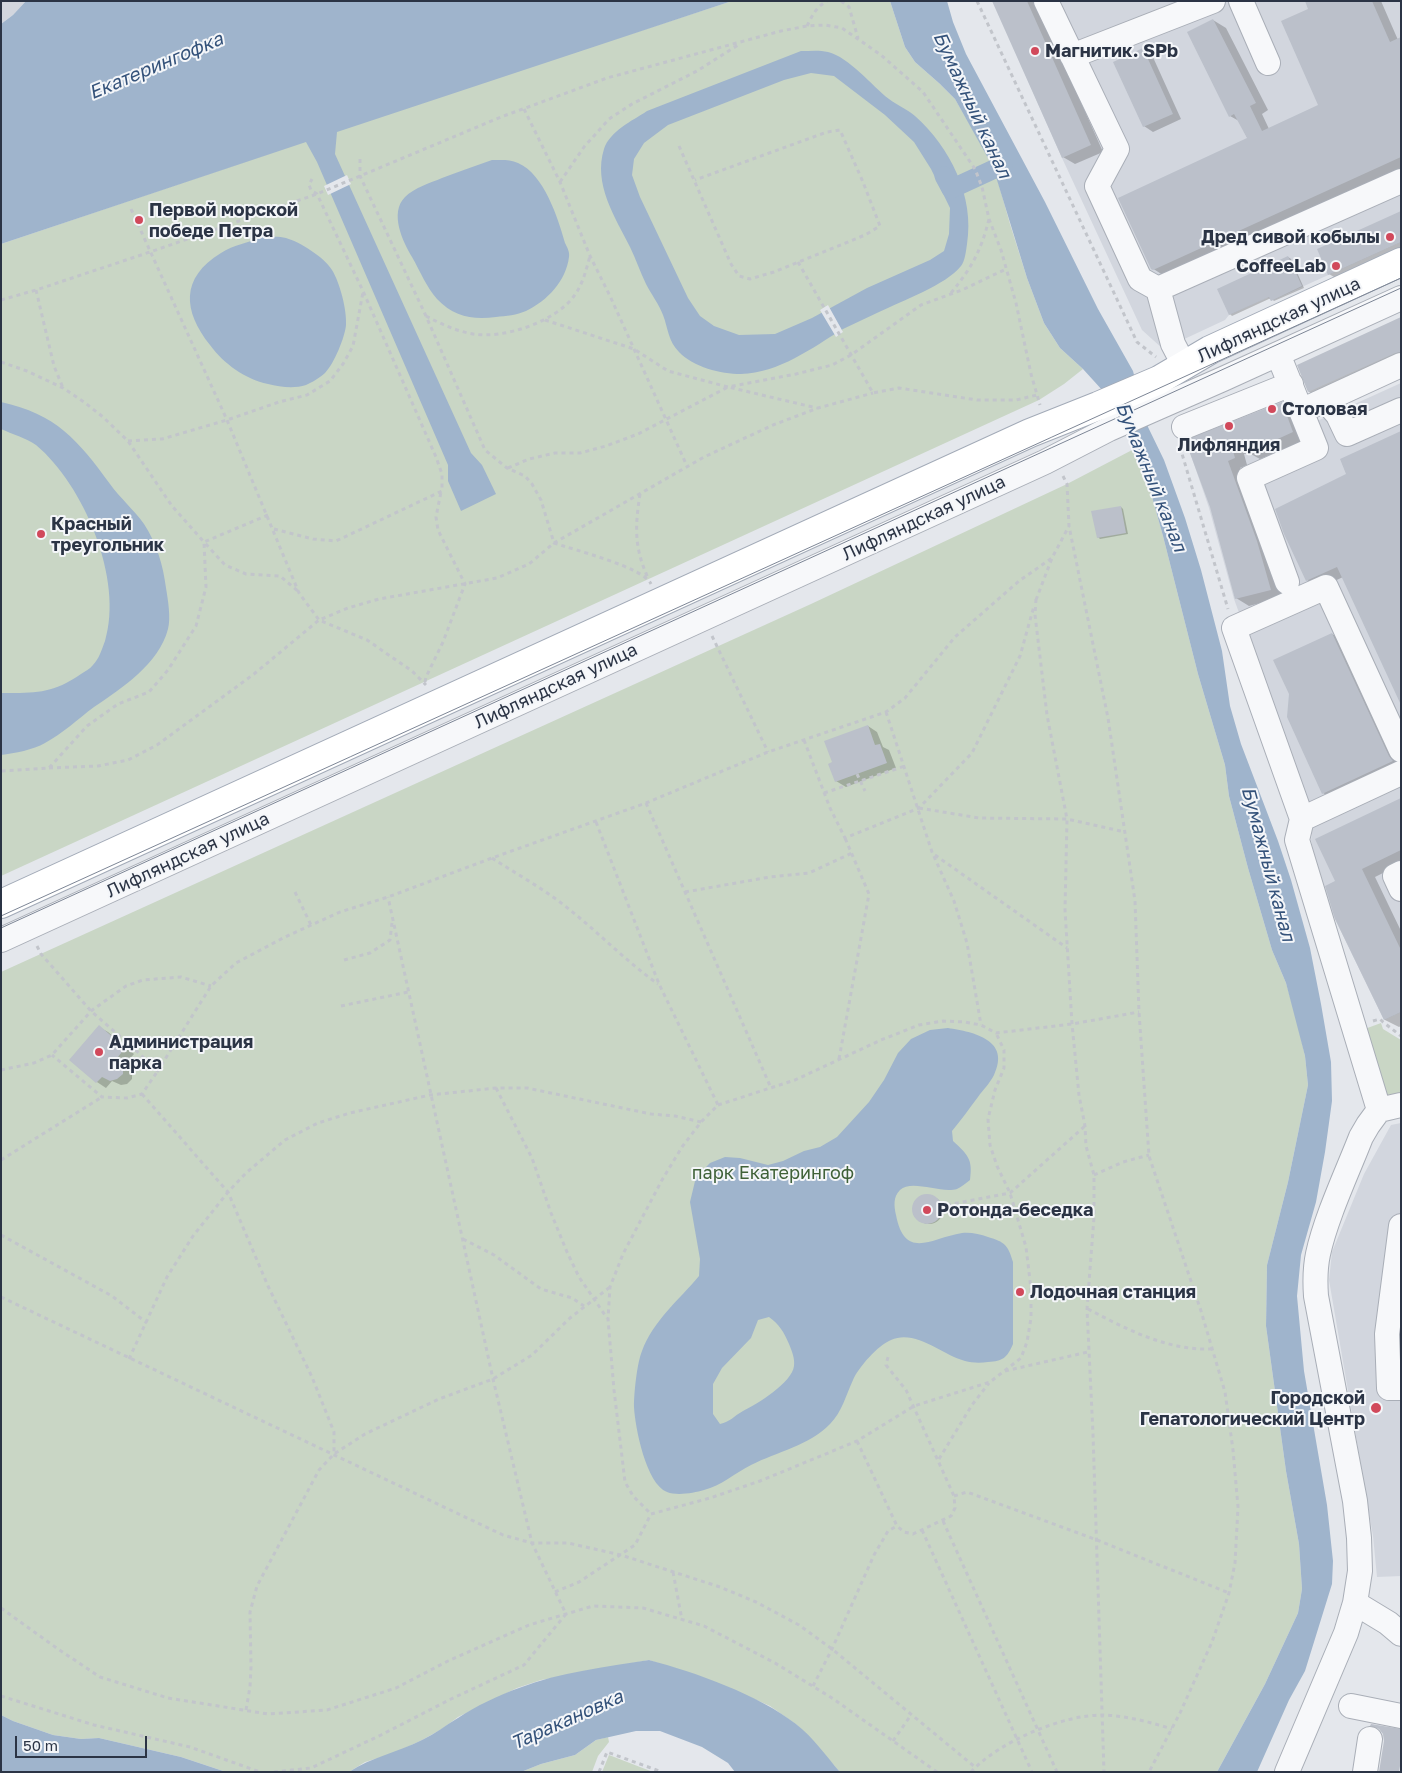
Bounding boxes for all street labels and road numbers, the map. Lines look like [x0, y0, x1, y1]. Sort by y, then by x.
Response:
street label: Лифляндская улица [1194, 273, 1364, 367]
street label: Лифляндская улица [839, 471, 1009, 565]
street label: Лифляндская улица [471, 639, 641, 733]
street label: Лифляндская улица [103, 808, 273, 902]

